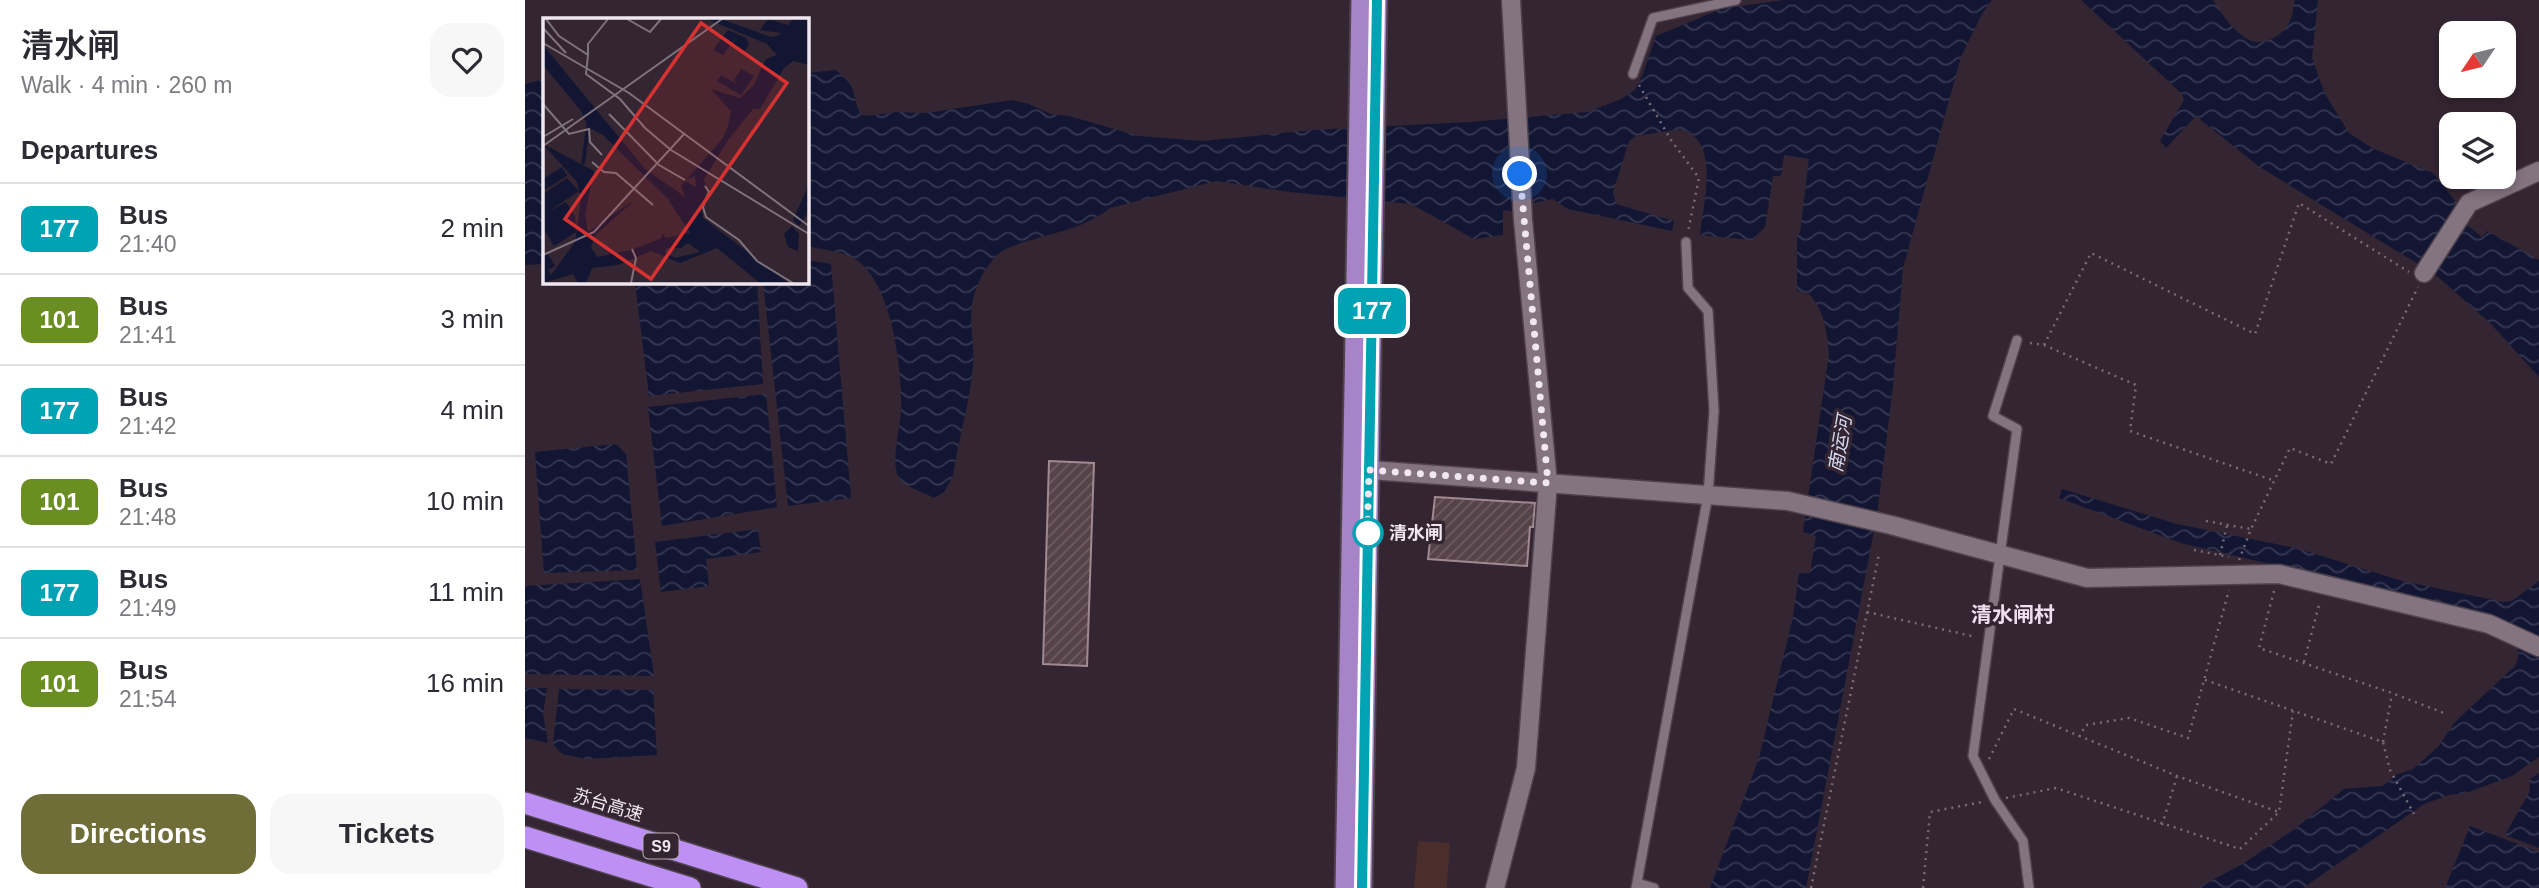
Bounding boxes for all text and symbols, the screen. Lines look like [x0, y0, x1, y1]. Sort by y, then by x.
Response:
inset map [543, 18, 809, 284]
north arrow [2439, 21, 2517, 98]
map controls [2439, 21, 2516, 189]
button: heart [430, 23, 504, 97]
text: 清水闸 [21, 27, 120, 64]
text: Walk · 4 min · 260 m [21, 72, 232, 98]
button: layers [2439, 112, 2516, 189]
text: Departures [21, 135, 158, 165]
your location [1502, 156, 1537, 191]
text: Bus [119, 200, 168, 230]
text: 2 min [440, 213, 504, 243]
text: 177 [39, 215, 80, 242]
text: 21:40 [119, 231, 177, 257]
line badge: 177 [1332, 288, 1412, 334]
text: Bus [119, 291, 168, 321]
text: 177 [1352, 297, 1392, 324]
text: 3 min [440, 304, 504, 334]
text: 101 [39, 306, 80, 333]
text: 21:41 [119, 322, 177, 348]
text: Bus [119, 382, 168, 412]
text: 4 min [440, 395, 504, 425]
text: 177 [39, 397, 80, 424]
water label: 南运河 [1825, 410, 1856, 474]
text: 21:42 [119, 413, 177, 439]
text: Bus [119, 473, 168, 503]
text: 10 min [426, 486, 504, 516]
text: 101 [39, 488, 80, 515]
text: 21:48 [119, 504, 177, 530]
marker: 清水闸 [1353, 518, 1383, 548]
place label: 清水闸 [1389, 523, 1443, 543]
text: Bus [119, 564, 168, 594]
text: 11 min [428, 577, 504, 607]
text: 177 [39, 579, 80, 606]
text: 21:49 [119, 595, 177, 621]
district label: 清水闸村 [1971, 603, 2055, 626]
text: Bus [119, 655, 168, 685]
text: 16 min [426, 668, 504, 698]
text: 101 [39, 670, 80, 697]
text: 21:54 [119, 686, 177, 712]
street label: 苏台高速 [571, 785, 645, 825]
button: Directions [21, 794, 256, 874]
button: Tickets [270, 794, 504, 874]
road number: S9 [643, 834, 679, 859]

